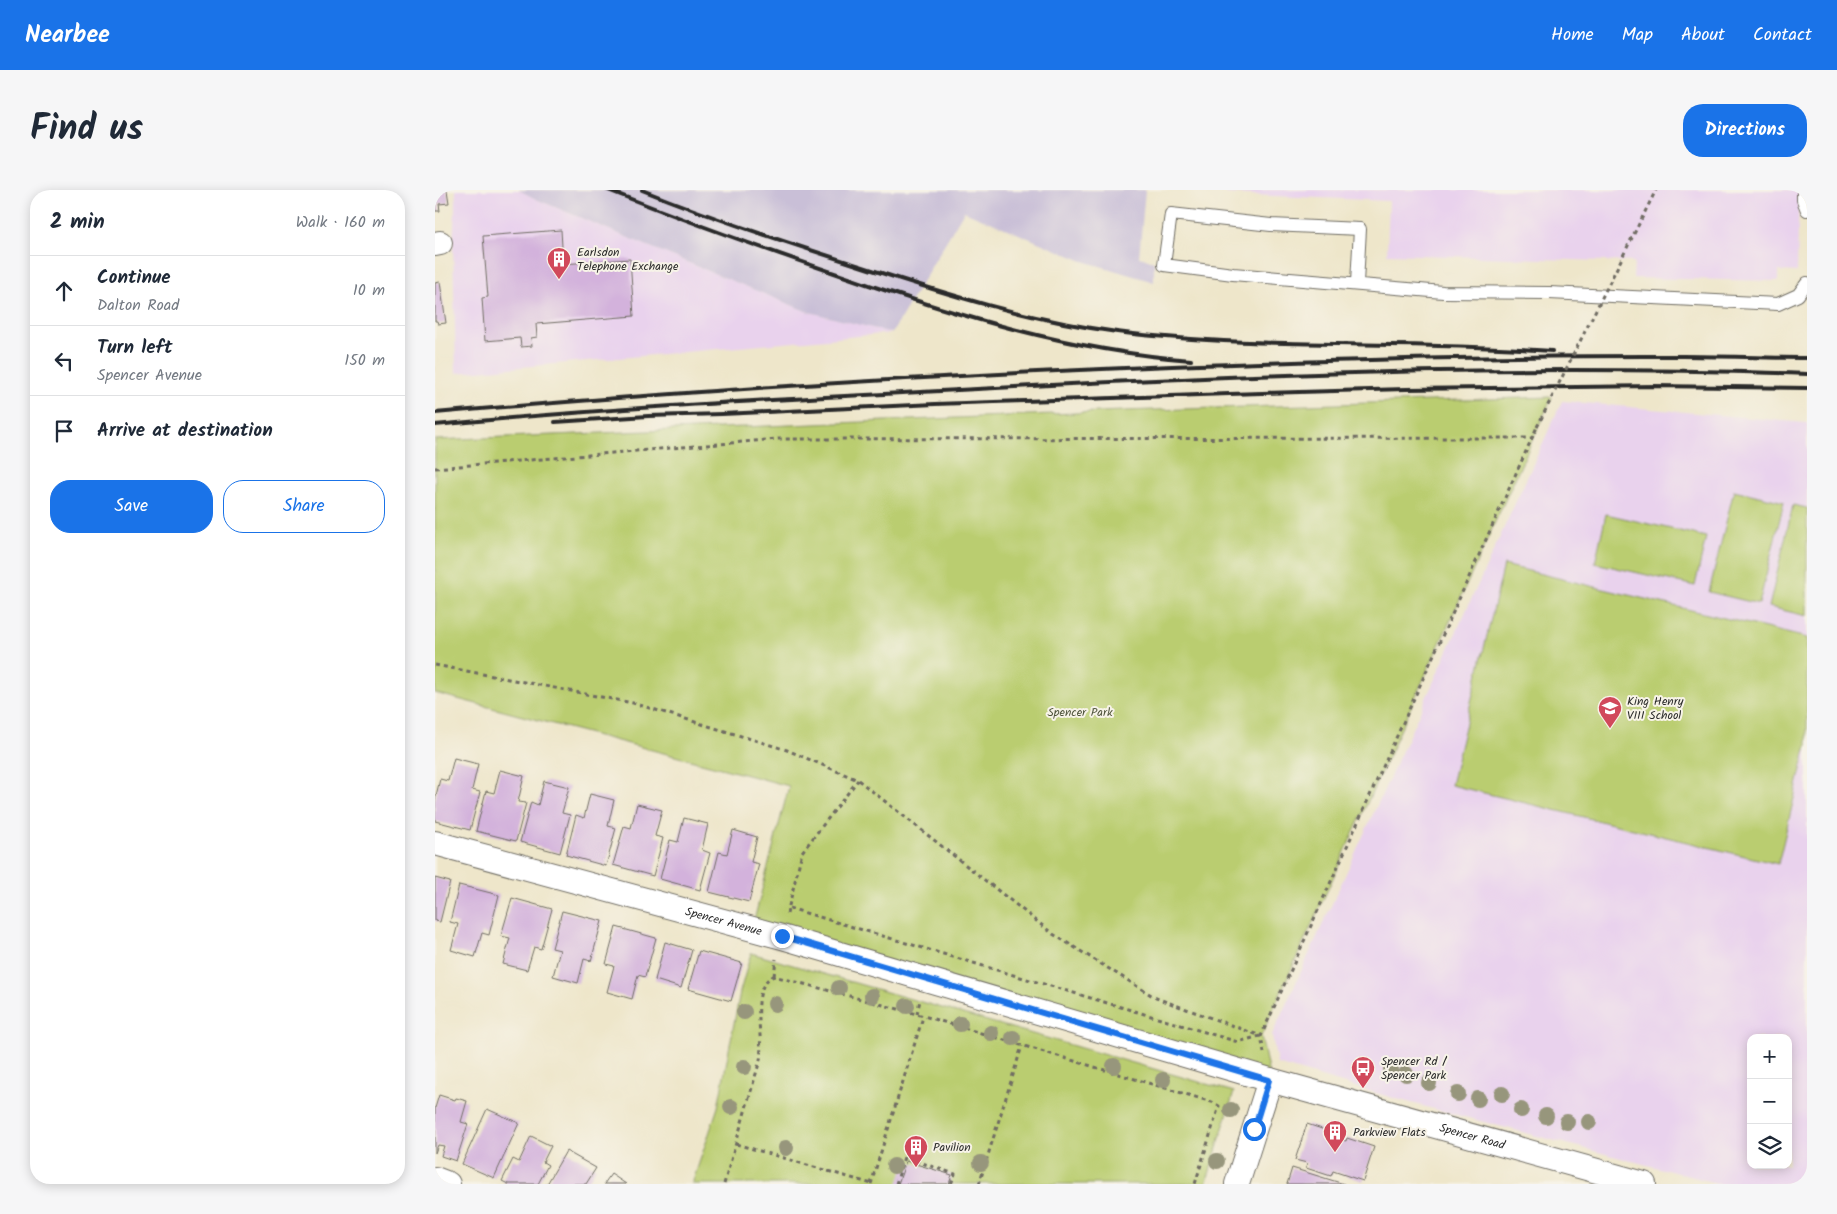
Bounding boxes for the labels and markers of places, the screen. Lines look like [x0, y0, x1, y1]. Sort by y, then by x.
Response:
place label: Earlsdon Telephone Exchange [577, 243, 679, 276]
building icon: Earlsdon Telephone Exchange [546, 246, 572, 280]
place label: King Henry VIII School [1627, 692, 1684, 725]
school or university icon: King Henry VIII School [1597, 695, 1623, 729]
place label: Spencer Rd / Spencer Park [1381, 1052, 1447, 1085]
bus stop icon: Spencer Rd / Spencer Park [1350, 1055, 1376, 1089]
building icon: Parkview Flats [1322, 1119, 1348, 1153]
place label: Parkview Flats [1353, 1123, 1426, 1142]
building icon: Pavilion [903, 1134, 929, 1168]
place label: Pavilion [933, 1138, 971, 1157]

